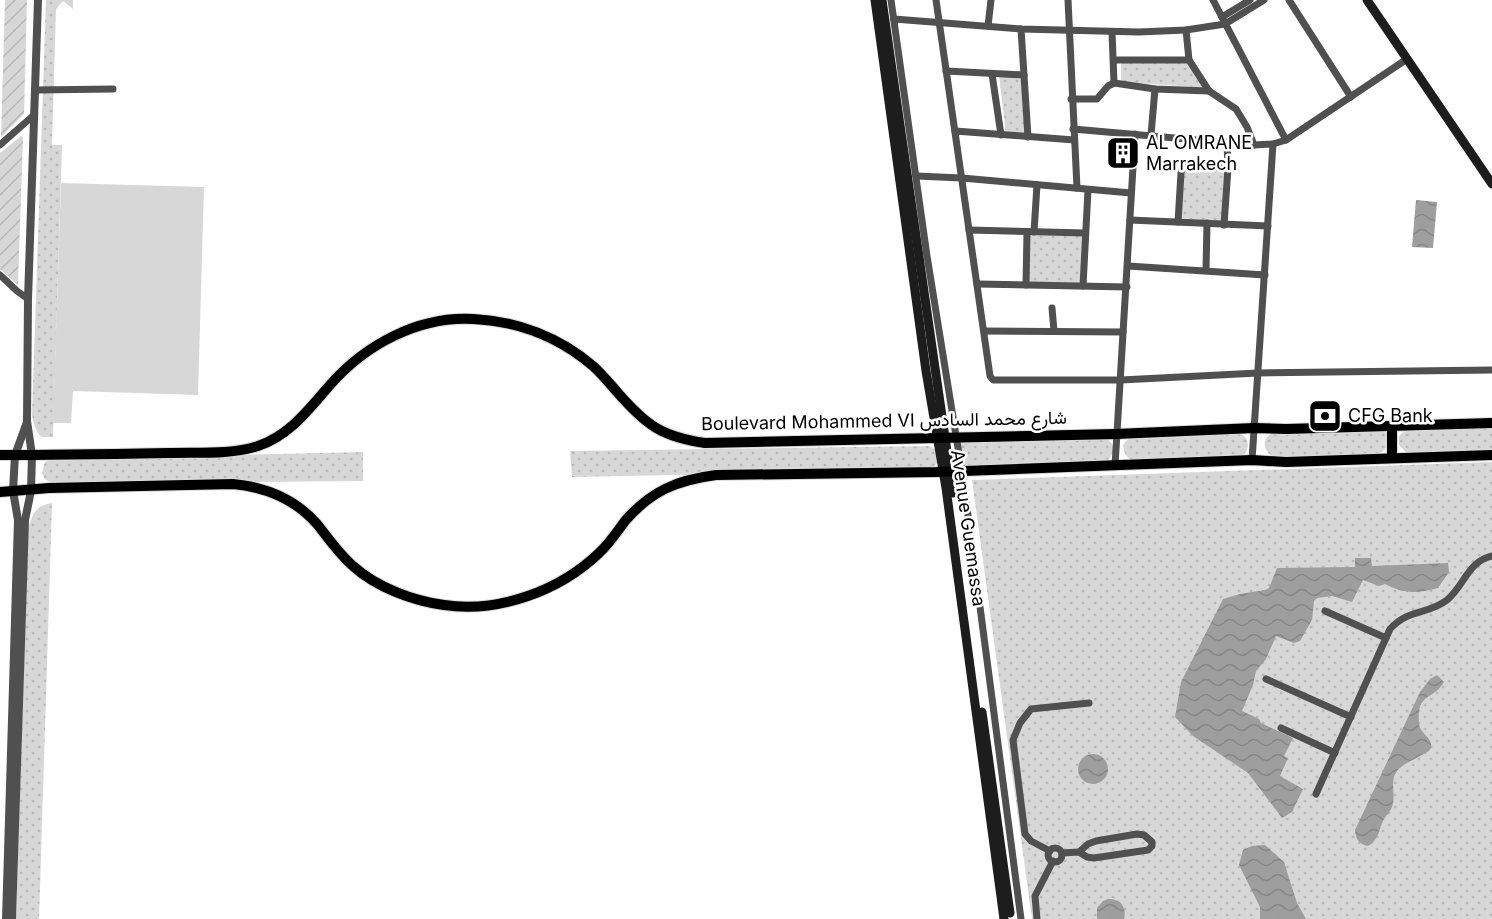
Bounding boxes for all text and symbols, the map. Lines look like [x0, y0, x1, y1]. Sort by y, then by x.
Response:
place label: AL OMRANE Marrakech [1146, 132, 1252, 174]
building icon: AL OMRANE Marrakech [1105, 135, 1141, 171]
bank icon: CFG Bank [1307, 398, 1343, 434]
place label: CFG Bank [1348, 405, 1433, 426]
street label: Boulevard Mohammed VI شارع محمد السادس [701, 407, 1067, 436]
street label: Avenue Guemassa [947, 448, 990, 608]

